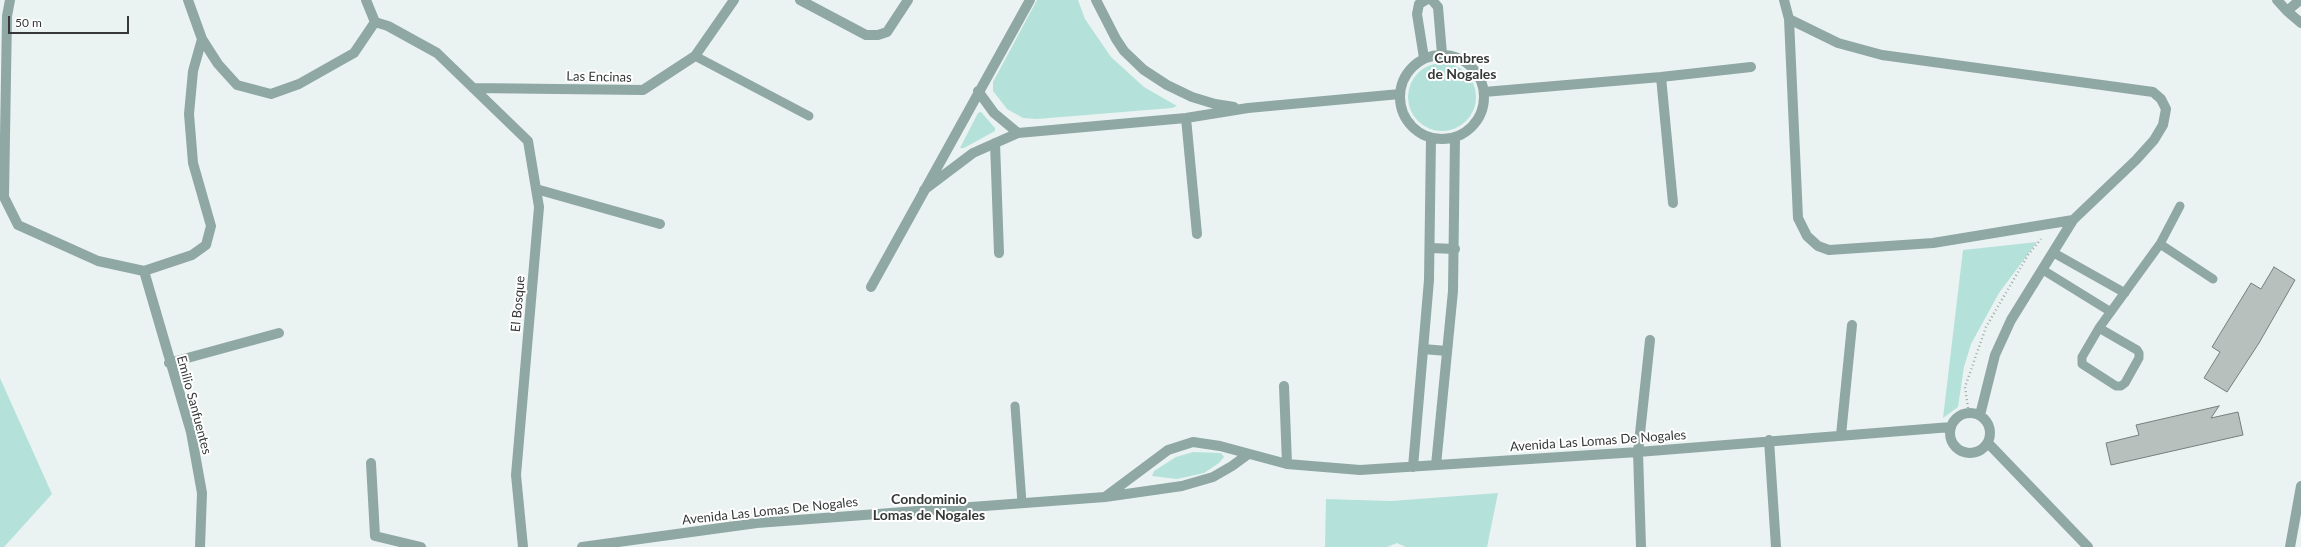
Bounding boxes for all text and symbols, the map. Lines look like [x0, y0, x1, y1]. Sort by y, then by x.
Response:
scale bar [10, 8, 131, 34]
text: 50 m [15, 15, 42, 30]
district label: Cumbres de Nogales [1428, 50, 1496, 82]
street label: Las Encinas [566, 69, 632, 85]
street label: El Bosque [508, 275, 528, 333]
street label: Emilio Sanfuentes [173, 354, 215, 456]
street label: Avenida Las Lomas De Nogales [1509, 427, 1687, 455]
district label: Condominio Lomas de Nogales [873, 491, 985, 524]
street label: Avenida Las Lomas De Nogales [681, 494, 859, 528]

